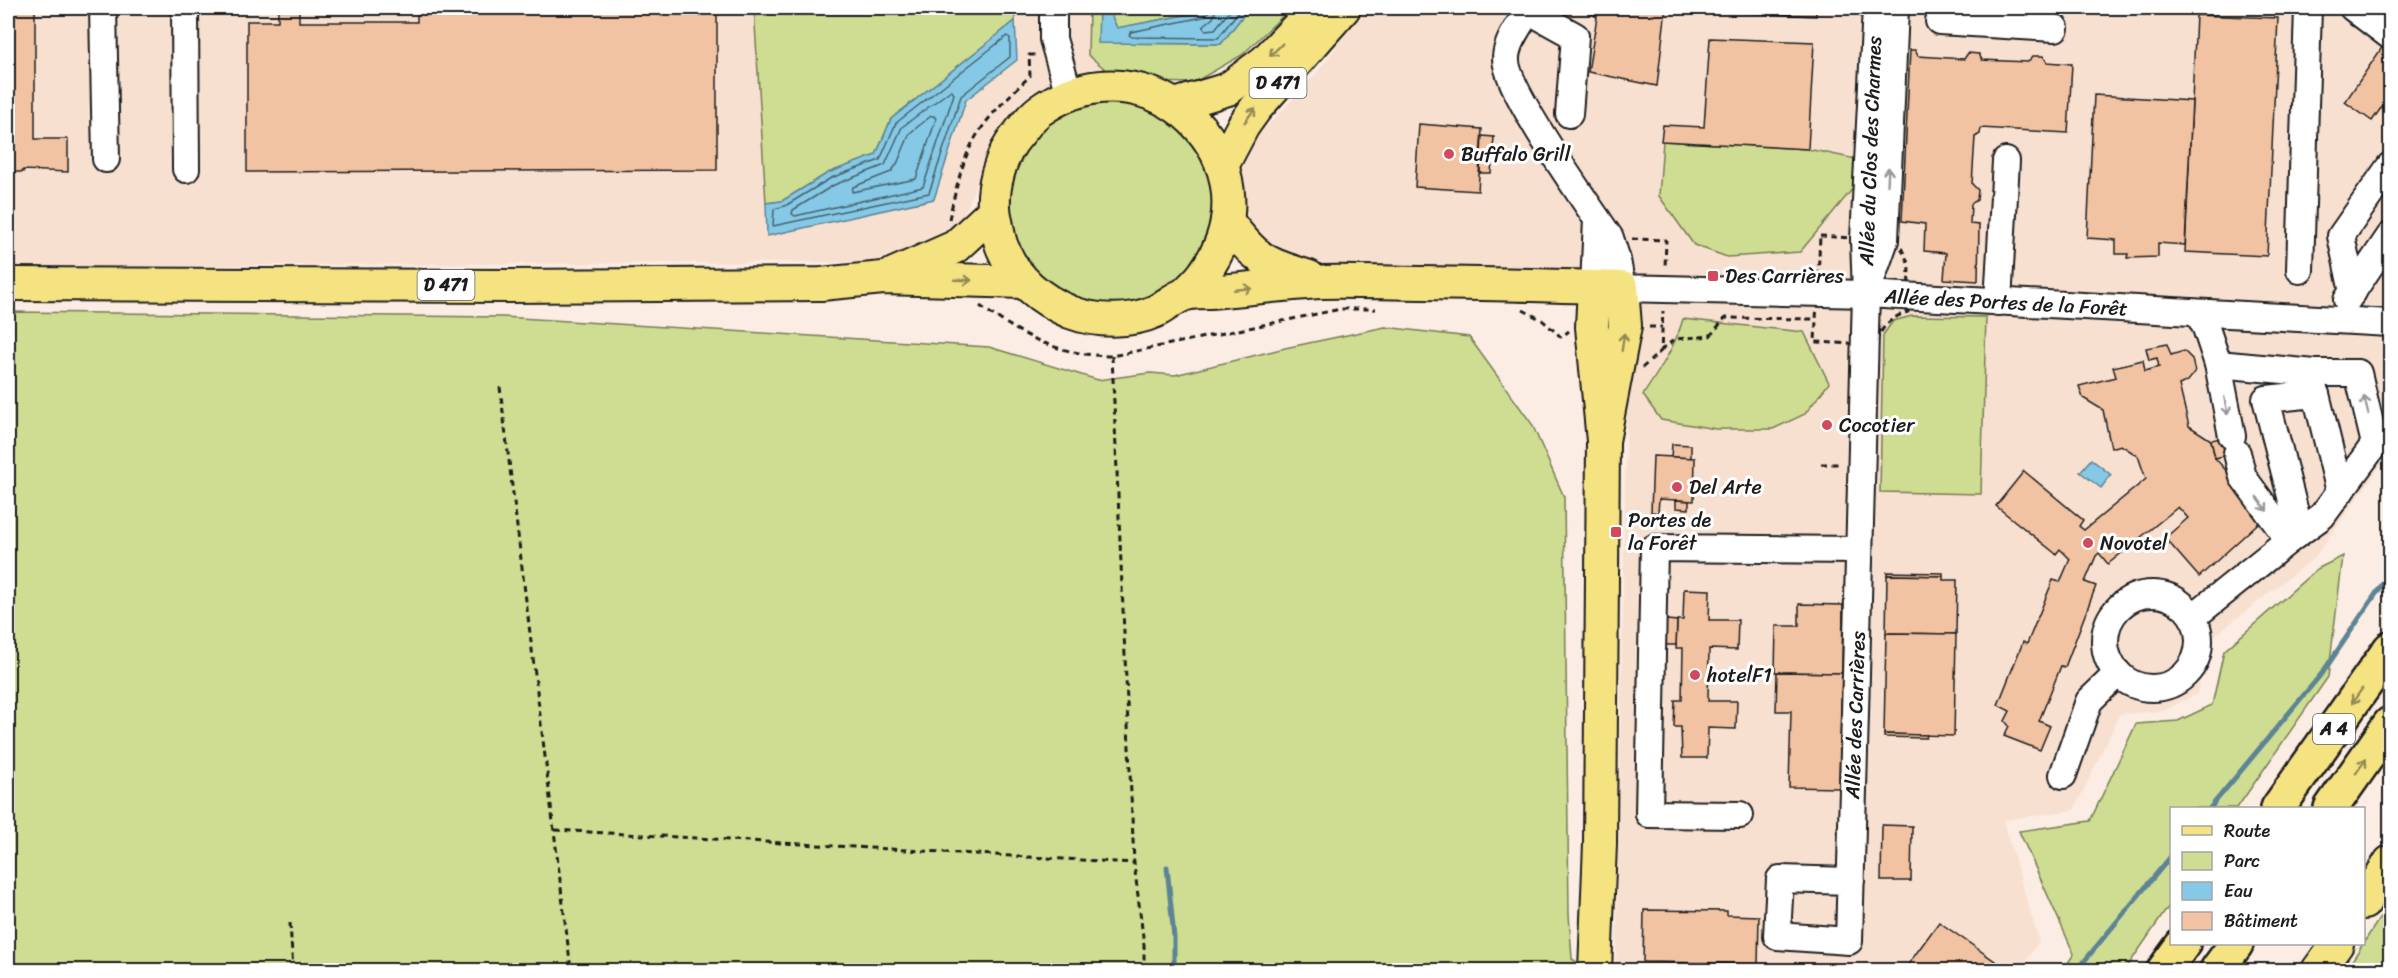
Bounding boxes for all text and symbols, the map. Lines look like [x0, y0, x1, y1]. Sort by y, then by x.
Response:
street label: Allée du Clos des Charmes [1849, 35, 1892, 267]
one-way arrow [1269, 43, 1283, 58]
road number: D 471 [1250, 68, 1306, 98]
one-way arrow [1244, 108, 1257, 124]
place label: Buffalo Grill [1461, 137, 1572, 172]
marker: Buffalo Grill [1442, 147, 1456, 161]
one-way arrow [1883, 167, 1894, 187]
place label: Des Carrières [1725, 259, 1845, 294]
marker: Des Carrières [1706, 269, 1720, 283]
road number: D 471 [418, 270, 474, 300]
one-way arrow [952, 275, 972, 286]
street label: Allée des Portes de la Forêt [1882, 279, 2129, 326]
one-way arrow [1233, 283, 1253, 294]
one-way arrow [1617, 333, 1628, 353]
one-way arrow [2221, 396, 2232, 415]
one-way arrow [2359, 396, 2371, 415]
place label: Cocotier [1839, 408, 1915, 443]
marker: Cocotier [1820, 418, 1834, 432]
place label: Del Arte [1689, 470, 1762, 505]
marker: Del Arte [1670, 480, 1684, 494]
one-way arrow [2256, 495, 2269, 511]
place label: Portes de la Forêt [1628, 503, 1711, 561]
marker: Portes de la Forêt [1609, 525, 1623, 539]
place label: Novotel [2100, 526, 2168, 561]
marker: Novotel [2081, 536, 2095, 550]
street label: Allée des Carrières [1835, 630, 1876, 801]
place label: hotelF1 [1706, 658, 1772, 693]
marker: hotelF1 [1688, 668, 1702, 682]
one-way arrow [2351, 688, 2363, 704]
road number: A 4 [2313, 714, 2355, 744]
one-way arrow [2355, 759, 2367, 775]
legend [2170, 807, 2365, 945]
text: Route [2224, 815, 2271, 847]
text: Parc [2224, 845, 2260, 877]
text: Eau [2224, 875, 2253, 907]
text: Bâtiment [2224, 905, 2298, 937]

